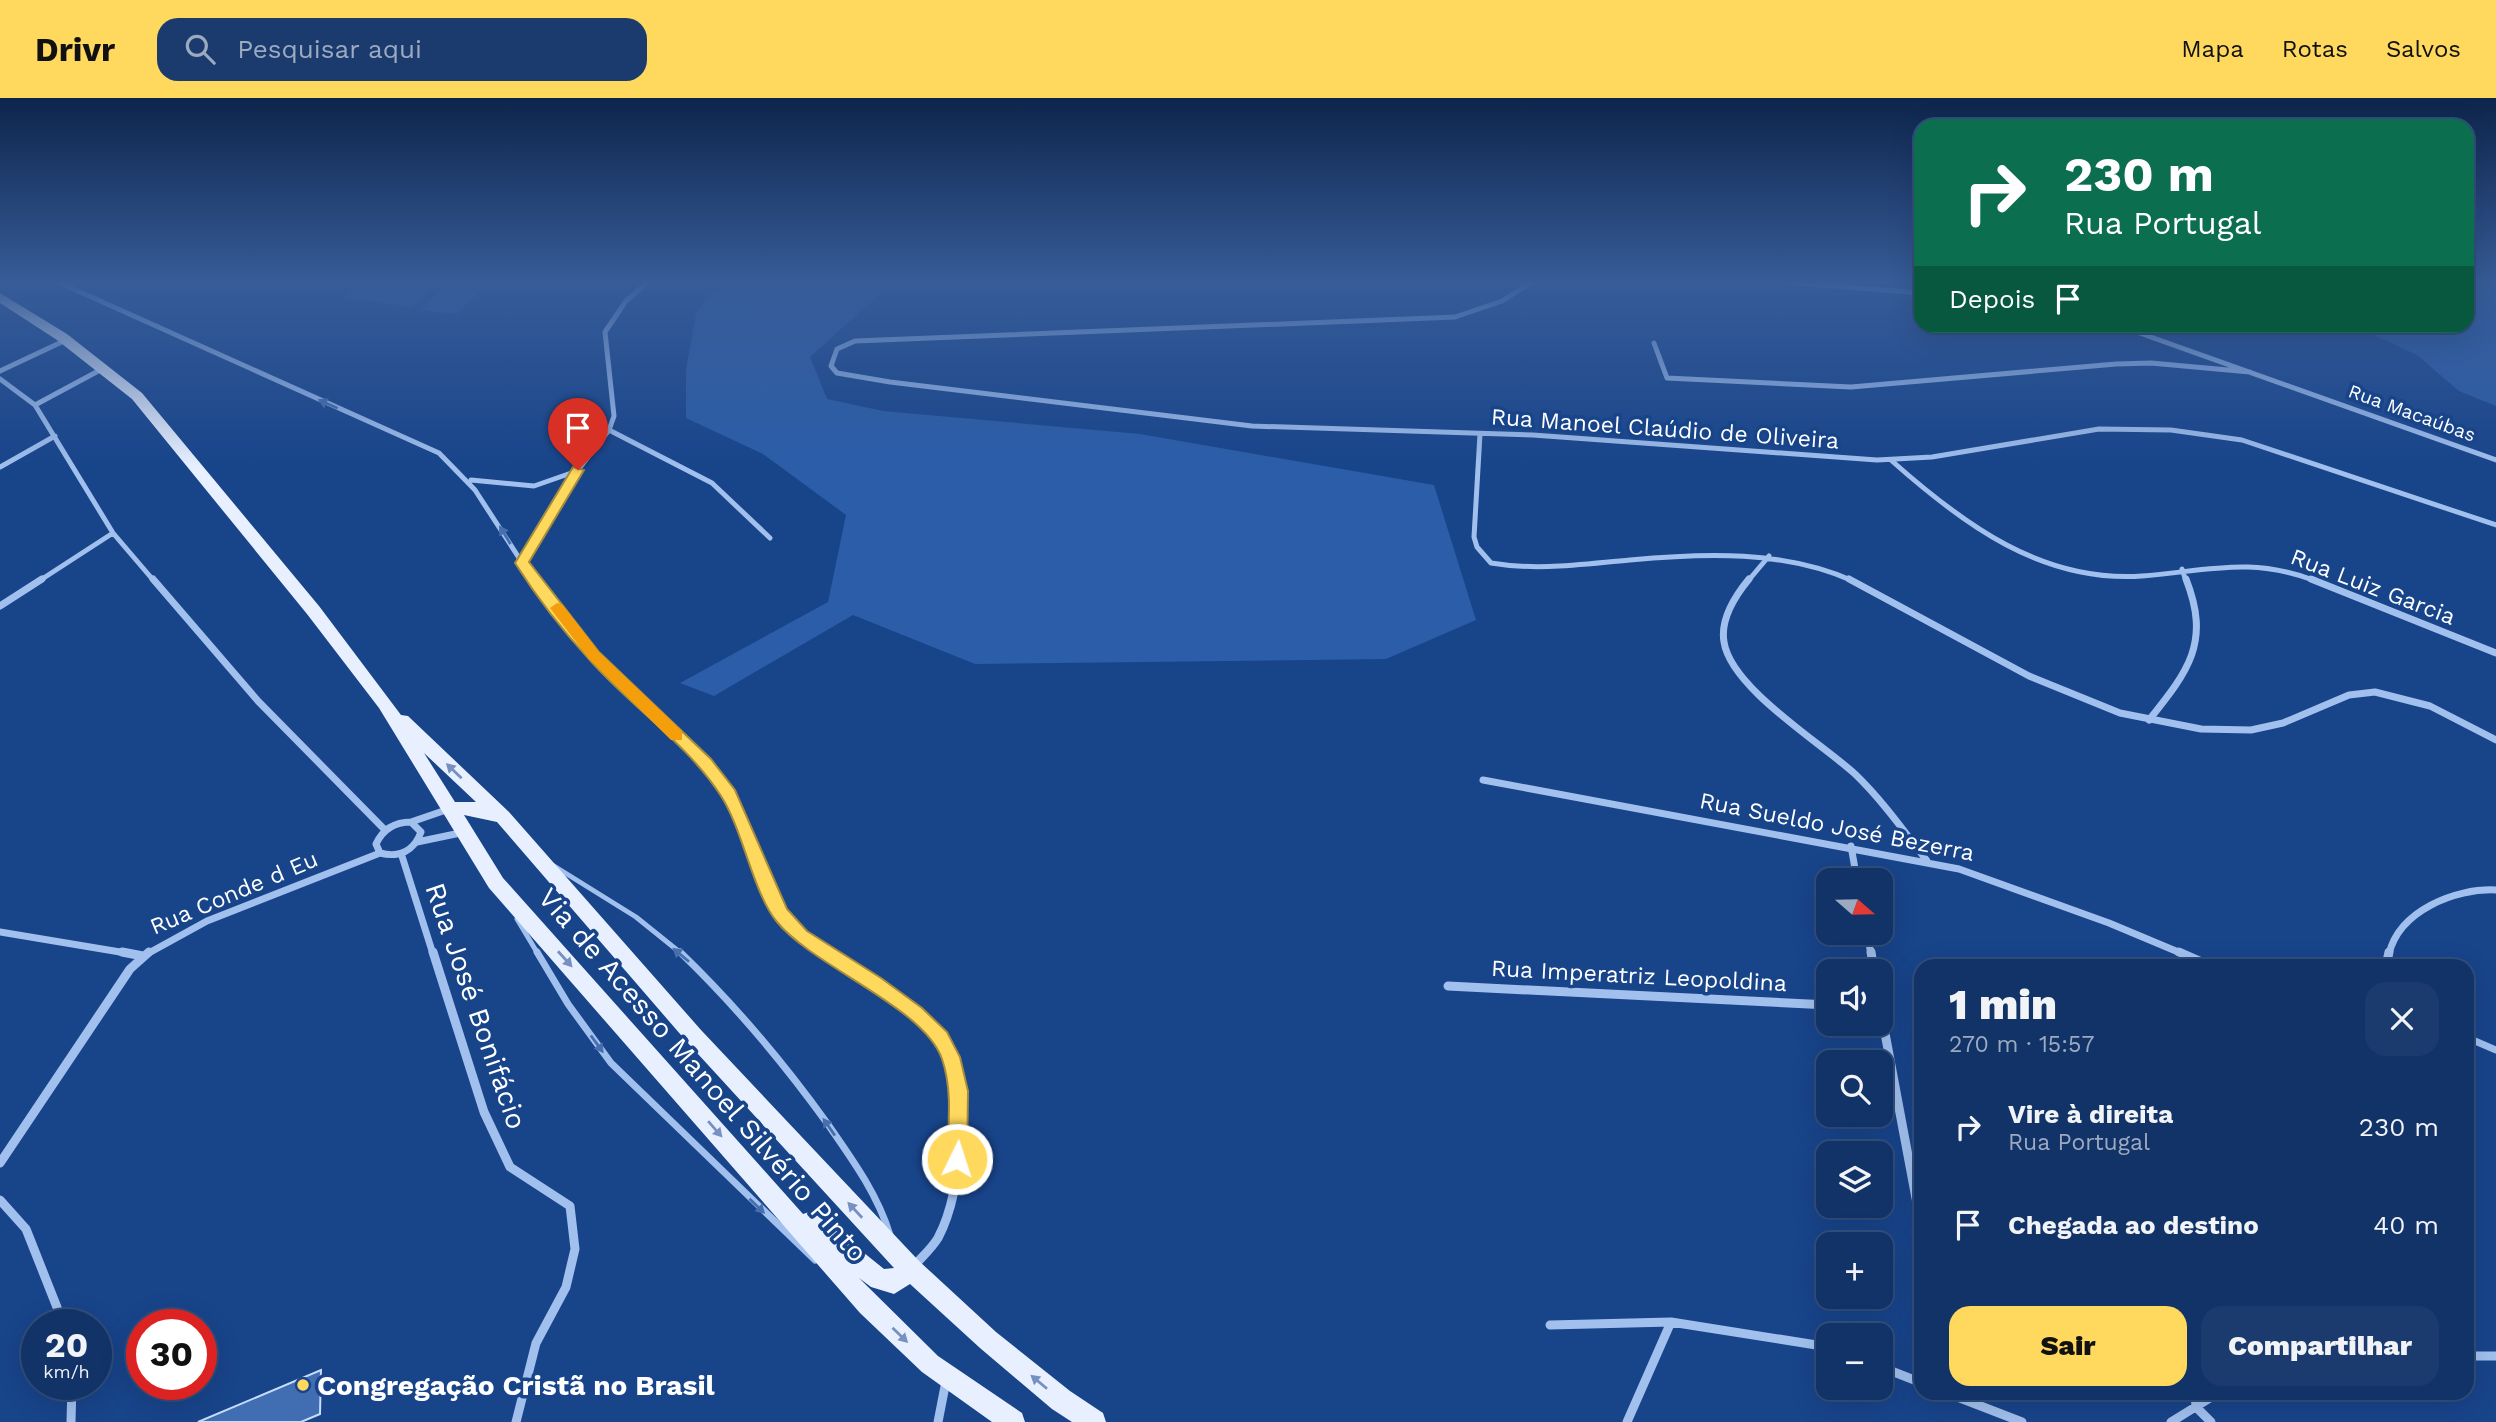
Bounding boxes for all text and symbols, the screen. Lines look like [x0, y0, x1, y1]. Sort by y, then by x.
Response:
search box [157, 18, 647, 81]
text: Drivr [35, 30, 115, 69]
icon: search [181, 30, 219, 68]
text: Pesquisar aqui [237, 34, 422, 64]
text: Mapa [2181, 35, 2244, 63]
text: Rotas [2282, 35, 2348, 63]
text: Salvos [2386, 35, 2461, 63]
text: 230 m [2064, 145, 2214, 203]
icon: right [1949, 147, 2040, 238]
text: Rua Portugal [2064, 204, 2262, 242]
icon: arrive [2049, 280, 2087, 318]
text: Depois [1949, 284, 2035, 314]
street label: Rua Macaúbas [2345, 379, 2479, 447]
one-way arrow [318, 398, 338, 410]
pin [548, 398, 608, 470]
street label: Rua Manoel Claúdio de Oliveira [1490, 403, 1840, 455]
icon: arrive [559, 409, 597, 447]
one-way arrow [498, 525, 511, 544]
street label: Rua Luiz Garcia [2287, 543, 2459, 631]
one-way arrow [446, 762, 463, 779]
street label: Rua Sueldo José Bezerra [1697, 787, 1977, 867]
street label: Rua Conde d Eu [146, 845, 322, 941]
north arrow [1816, 868, 1894, 945]
map controls [1816, 868, 1893, 1400]
street label: Rua José Bonifácio [418, 878, 534, 1134]
street label: Via de Acesso Manoel Silvério Pinto [532, 881, 874, 1269]
one-way arrow [672, 948, 689, 963]
one-way arrow [557, 950, 572, 967]
street label: Rua Imperatriz Leopoldina [1490, 955, 1788, 997]
button: sound [1816, 959, 1893, 1036]
text: 1 min [1949, 980, 2057, 1029]
button: close [2365, 982, 2439, 1056]
text: 270 m · 15:57 [1949, 1031, 2094, 1058]
one-way arrow [590, 1035, 604, 1053]
button: search [1816, 1050, 1893, 1127]
text: Vire à direita [2008, 1099, 2173, 1129]
icon: right [1949, 1108, 1987, 1146]
text: 230 m [2359, 1112, 2439, 1142]
one-way arrow [822, 1118, 836, 1136]
one-way arrow [707, 1120, 723, 1137]
position arrow [920, 1122, 994, 1196]
text: Rua Portugal [2008, 1129, 2150, 1156]
button: layers [1816, 1141, 1893, 1218]
one-way arrow [749, 1198, 765, 1214]
one-way arrow [848, 1202, 864, 1219]
icon: arrive [1949, 1206, 1987, 1244]
text: Chegada ao destino [2008, 1210, 2259, 1240]
text: 40 m [2373, 1210, 2439, 1240]
button: + [1816, 1232, 1893, 1309]
button: Sair [1949, 1306, 2187, 1386]
button: Compartilhar [2201, 1306, 2439, 1386]
speed limit sign: 30 [126, 1309, 217, 1400]
button: − [1816, 1323, 1893, 1400]
text: 20 [45, 1324, 88, 1366]
one-way arrow [891, 1327, 908, 1343]
text: km/h [43, 1361, 90, 1382]
place label: Congregação Cristã no Brasil [317, 1369, 716, 1402]
one-way arrow [1030, 1374, 1048, 1390]
marker: Congregação Cristã no Brasil [295, 1377, 311, 1393]

